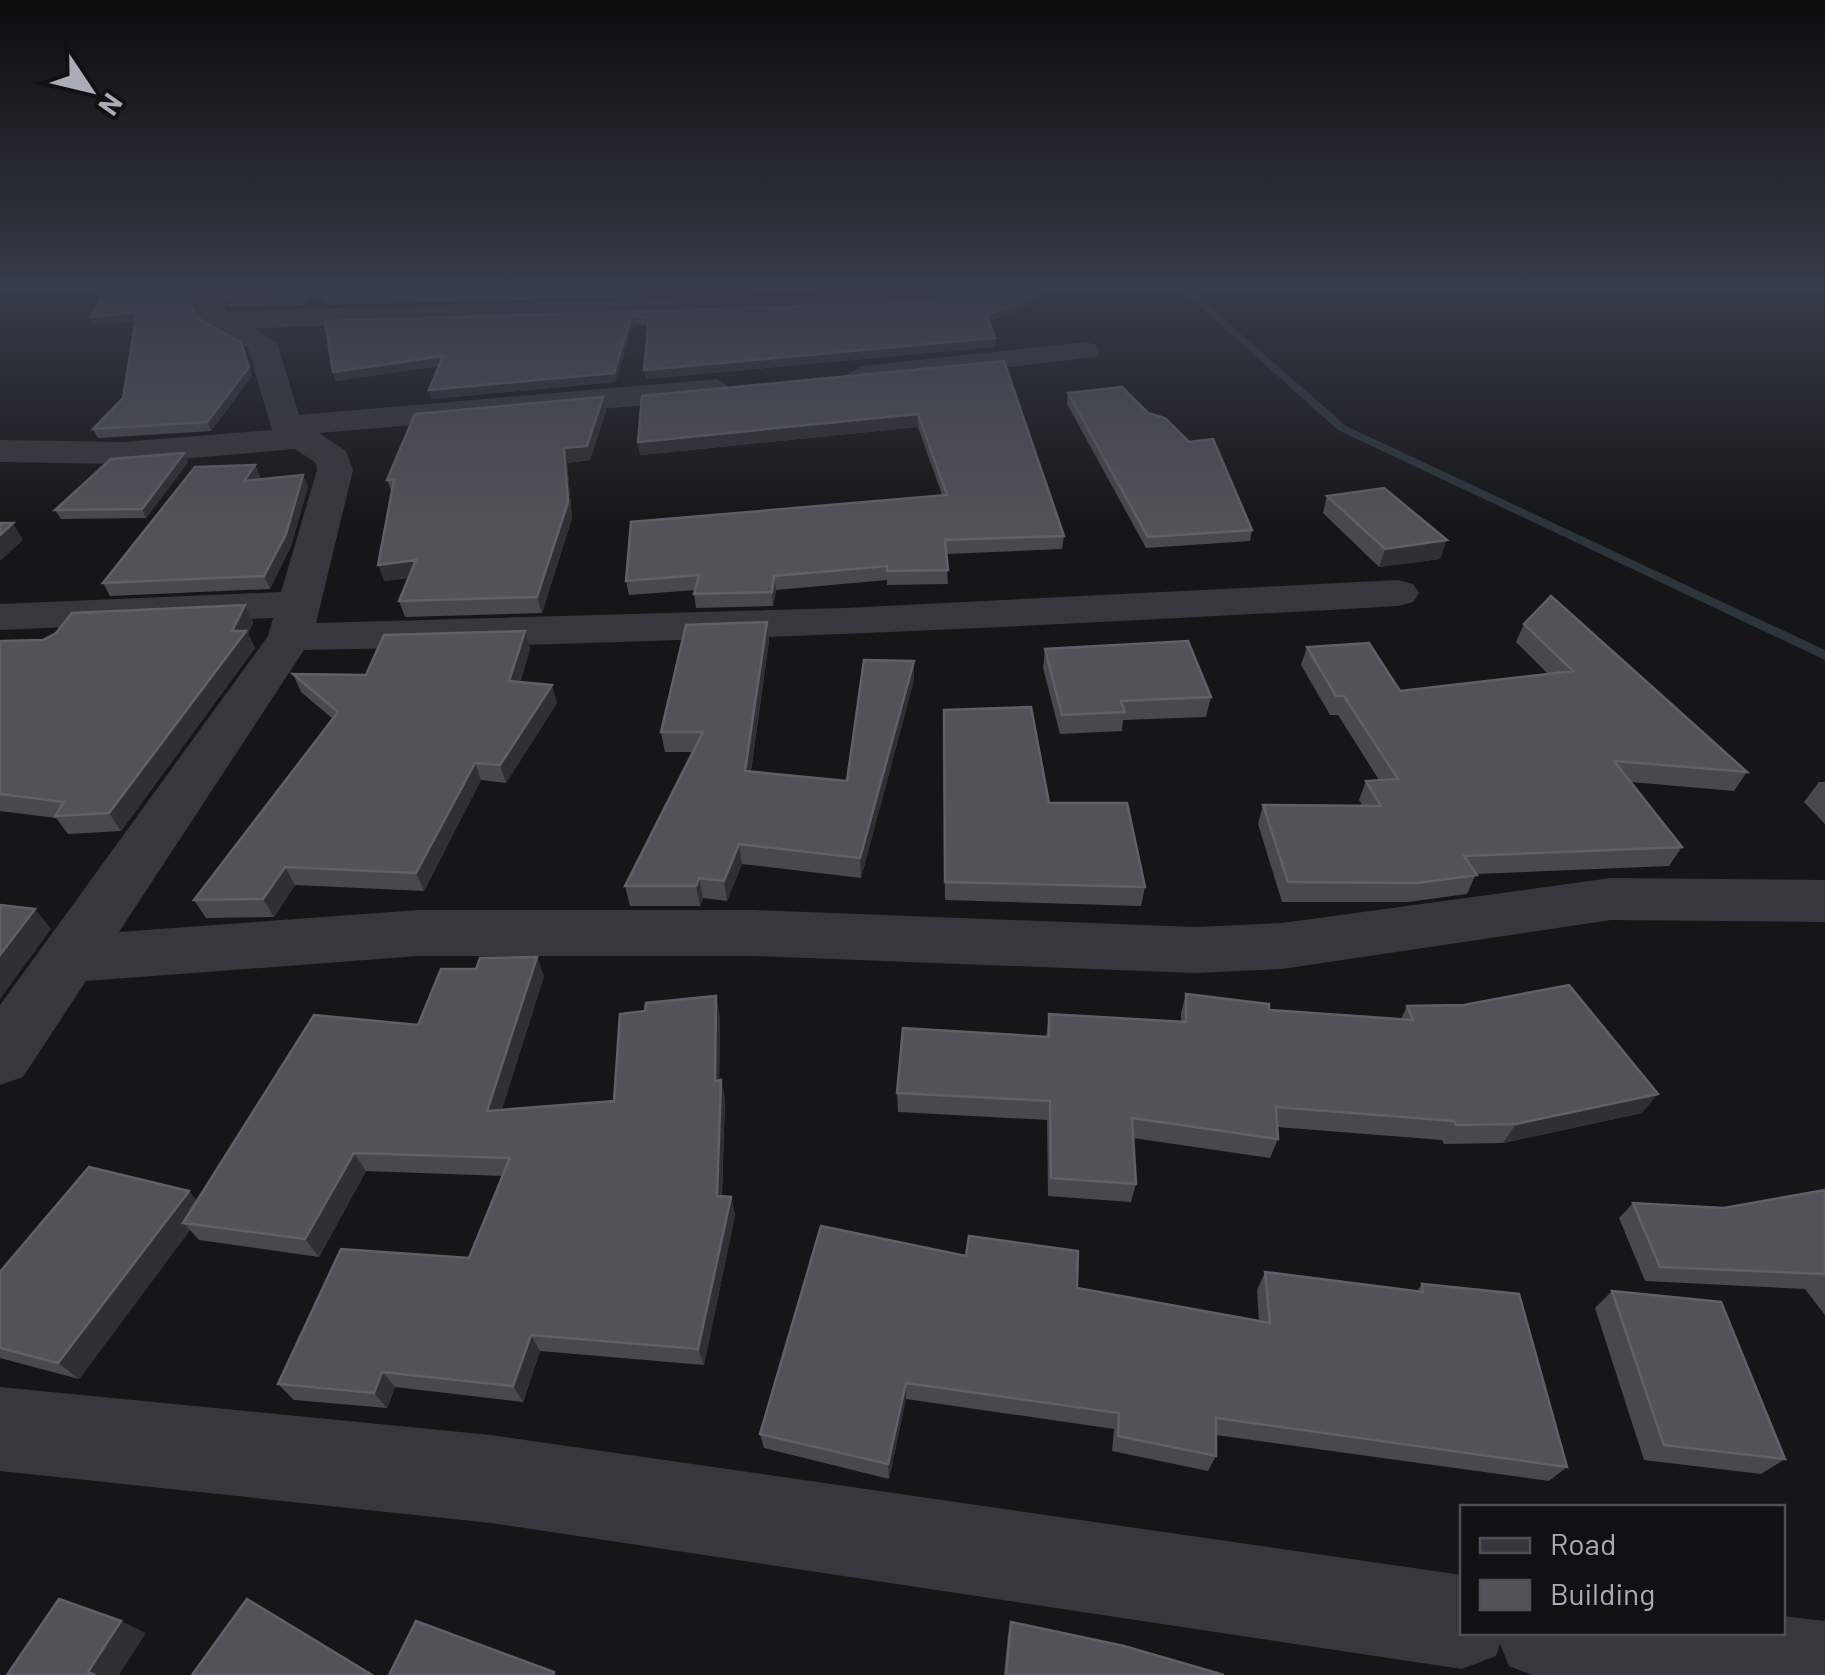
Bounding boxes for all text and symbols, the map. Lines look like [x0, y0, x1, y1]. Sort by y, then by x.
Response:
north arrow [40, 40, 140, 140]
text: N [92, 88, 131, 122]
legend [1460, 1505, 1785, 1635]
text: Road [1550, 1525, 1616, 1561]
text: Building [1550, 1575, 1655, 1611]

